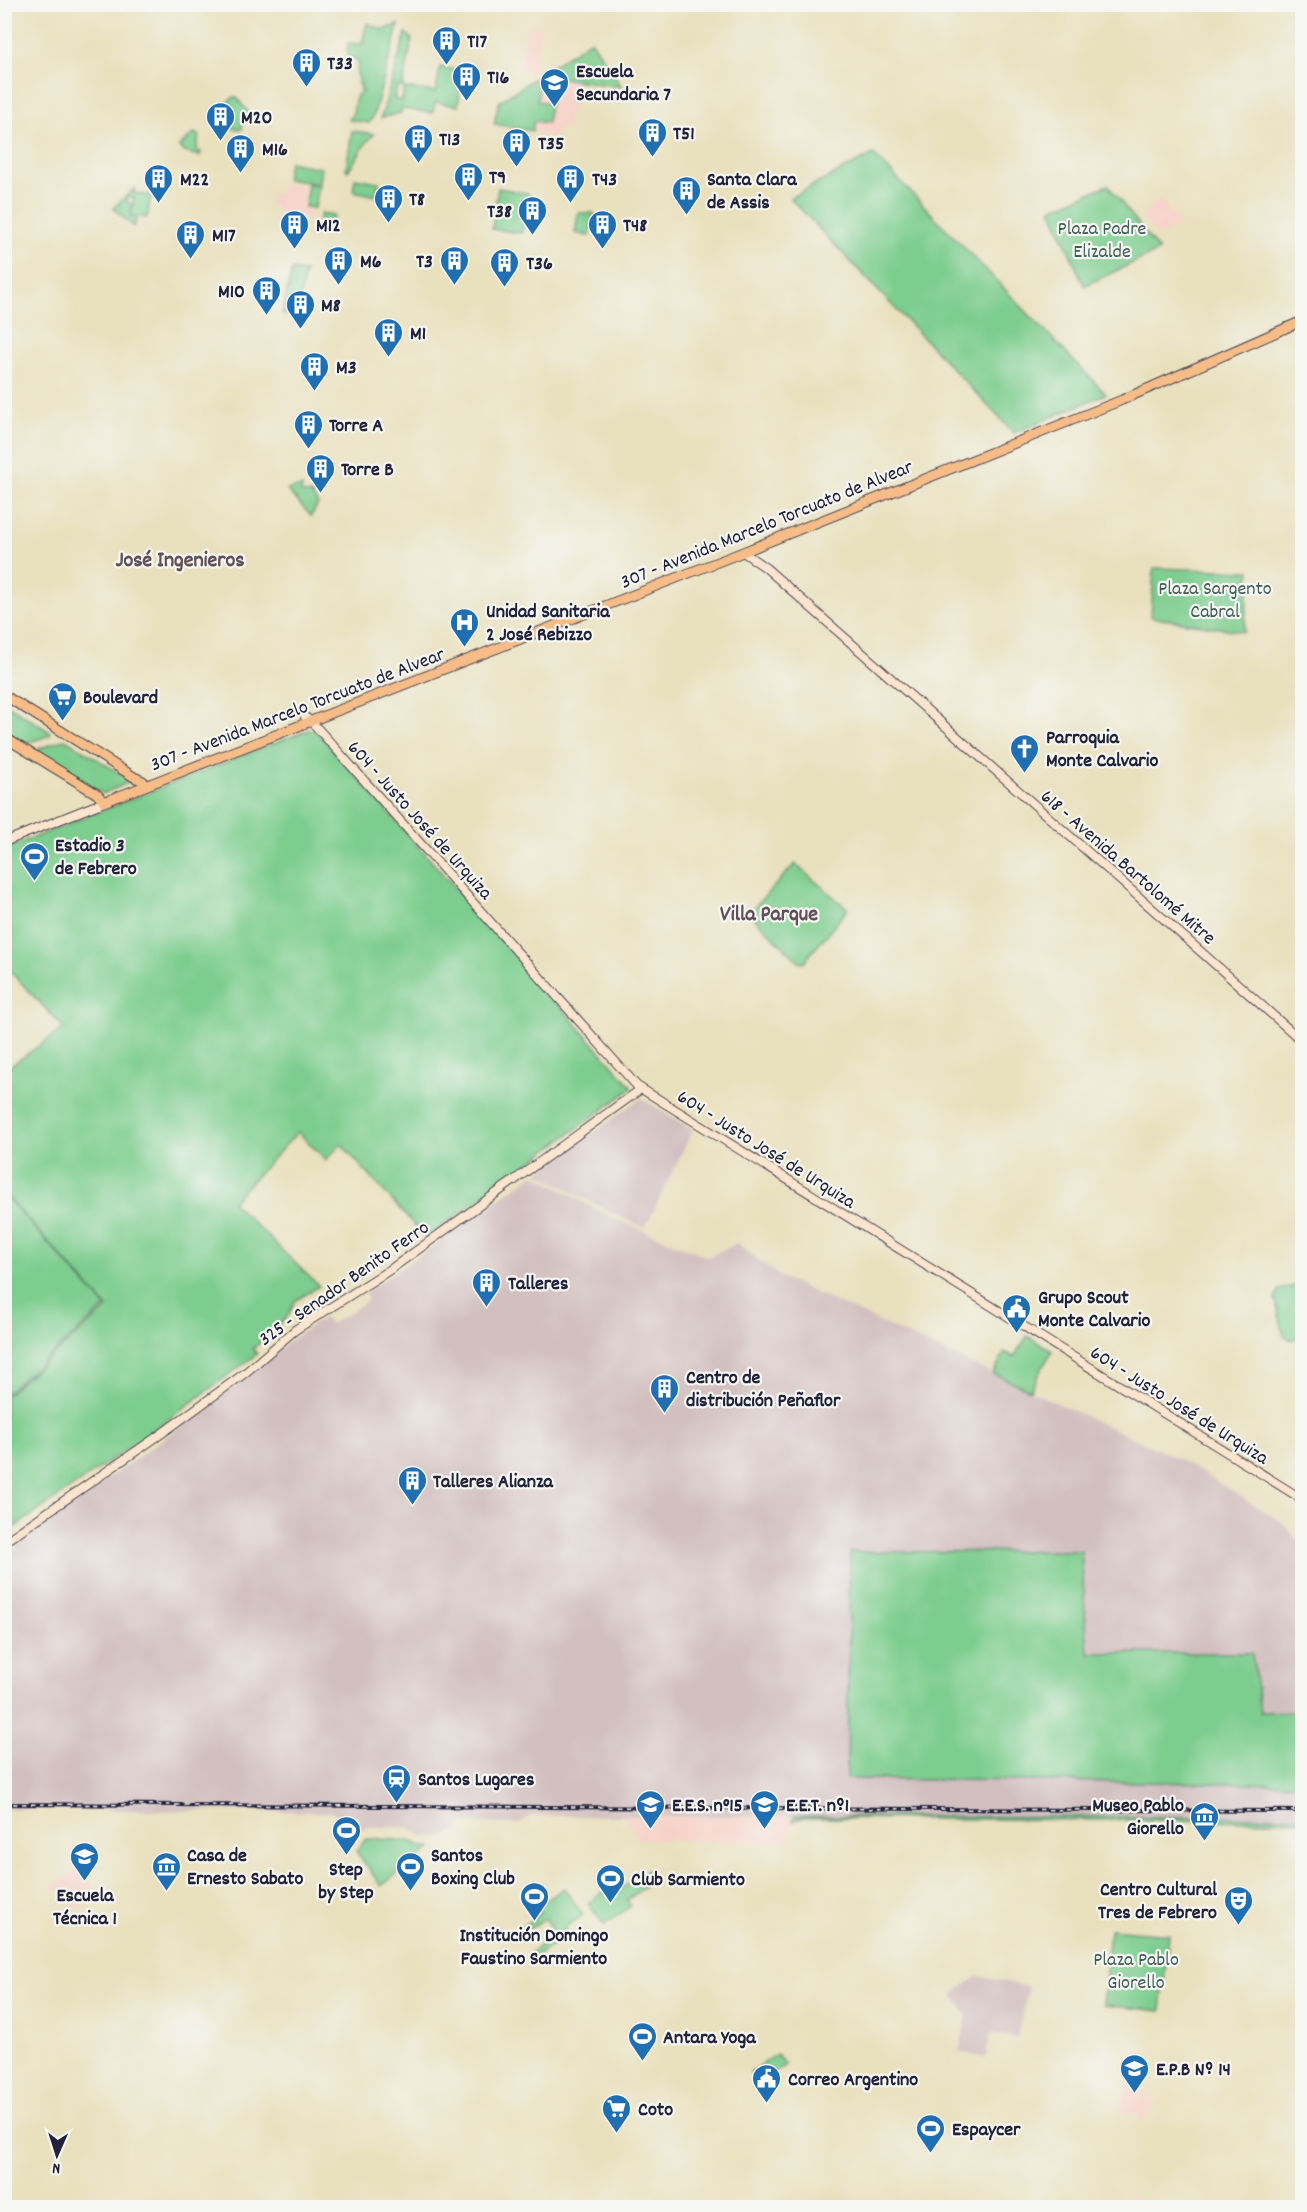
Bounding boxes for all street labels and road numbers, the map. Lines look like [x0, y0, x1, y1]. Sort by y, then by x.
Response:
street label: 307 - Avenida Marcelo Torcuato de Alvear [617, 454, 918, 597]
street label: 307 - Avenida Marcelo Torcuato de Alvear [147, 641, 450, 780]
street label: 604 - Justo José de Urquiza [339, 735, 498, 907]
street label: 618 - Avenida Bartolomé Mitre [1033, 784, 1221, 953]
street label: 604 - Justo José de Urquiza [671, 1084, 861, 1217]
street label: 325 - Senador Benito Ferro [254, 1215, 436, 1354]
street label: 604 - Justo José de Urquiza [1084, 1340, 1274, 1473]

